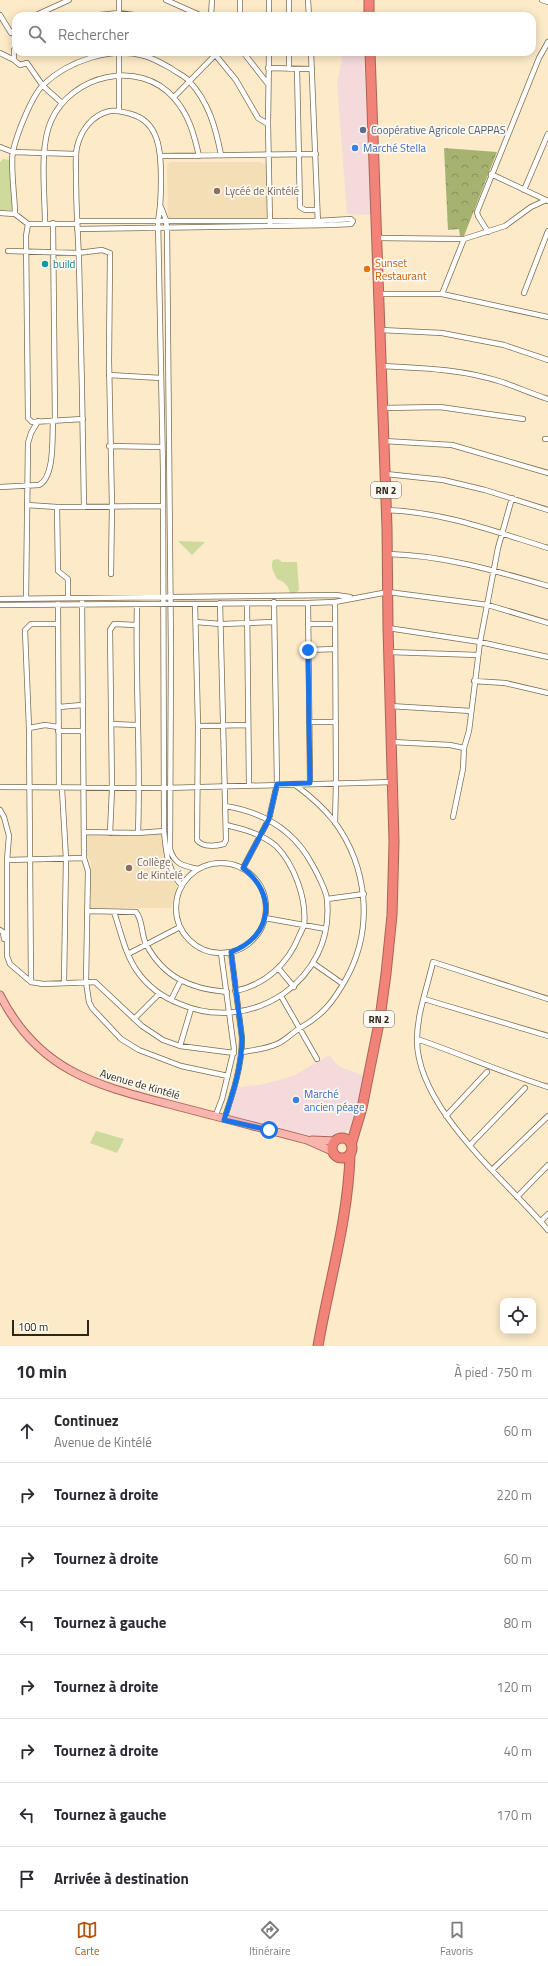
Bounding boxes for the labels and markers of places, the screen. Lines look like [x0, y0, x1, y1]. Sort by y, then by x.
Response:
place label: Coopérative Agricole CAPPAS [371, 122, 506, 138]
marker: Coopérative Agricole CAPPAS [358, 125, 368, 135]
place label: Marché Stella [363, 140, 426, 156]
marker: Marché Stella [350, 143, 360, 153]
place label: Lycéé de Kintélé [225, 183, 300, 199]
marker: Lycéé de Kintélé [212, 186, 222, 196]
place label: Sunset Restaurant [375, 255, 427, 284]
place label: build [53, 256, 76, 272]
marker: build [40, 259, 50, 269]
marker: Sunset Restaurant [362, 264, 372, 274]
place label: Collège de Kintelé [137, 854, 183, 883]
marker: Collège de Kintelé [124, 863, 134, 873]
place label: Marché ancien péage [304, 1086, 365, 1115]
marker: Marché ancien péage [291, 1095, 301, 1105]

